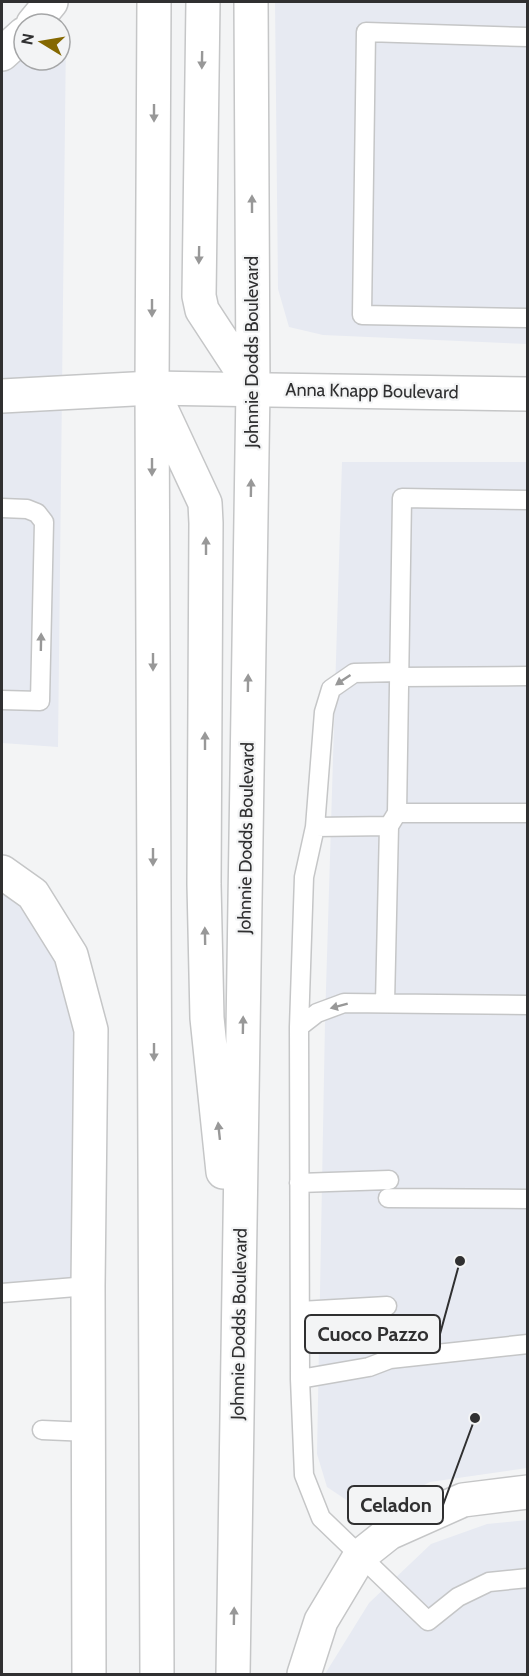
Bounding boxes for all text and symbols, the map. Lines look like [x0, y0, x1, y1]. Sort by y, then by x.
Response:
north arrow [12, 12, 72, 72]
text: N [17, 32, 38, 47]
one-way arrow [197, 50, 207, 69]
one-way arrow [149, 103, 158, 122]
one-way arrow [247, 194, 257, 213]
one-way arrow [195, 245, 204, 264]
street label: Johnnie Dodds Boulevard [241, 256, 263, 449]
one-way arrow [147, 298, 157, 317]
street label: Anna Knapp Boulevard [285, 378, 459, 404]
one-way arrow [147, 458, 157, 477]
one-way arrow [246, 478, 256, 497]
one-way arrow [201, 537, 211, 556]
one-way arrow [37, 633, 46, 652]
one-way arrow [148, 653, 158, 672]
one-way arrow [244, 673, 253, 692]
one-way arrow [336, 674, 352, 686]
one-way arrow [200, 732, 210, 751]
street label: Johnnie Dodds Boulevard [233, 742, 259, 935]
one-way arrow [149, 848, 158, 867]
one-way arrow [200, 927, 210, 946]
one-way arrow [330, 1002, 348, 1011]
one-way arrow [238, 1015, 248, 1034]
one-way arrow [149, 1043, 159, 1062]
one-way arrow [214, 1121, 224, 1140]
street label: Johnnie Dodds Boulevard [226, 1228, 252, 1421]
callout: Cuoco Pazzo [305, 1315, 440, 1353]
text: Cuoco Pazzo [317, 1322, 429, 1346]
callout: Celadon [348, 1486, 443, 1524]
text: Celadon [360, 1493, 432, 1517]
one-way arrow [229, 1607, 239, 1626]

